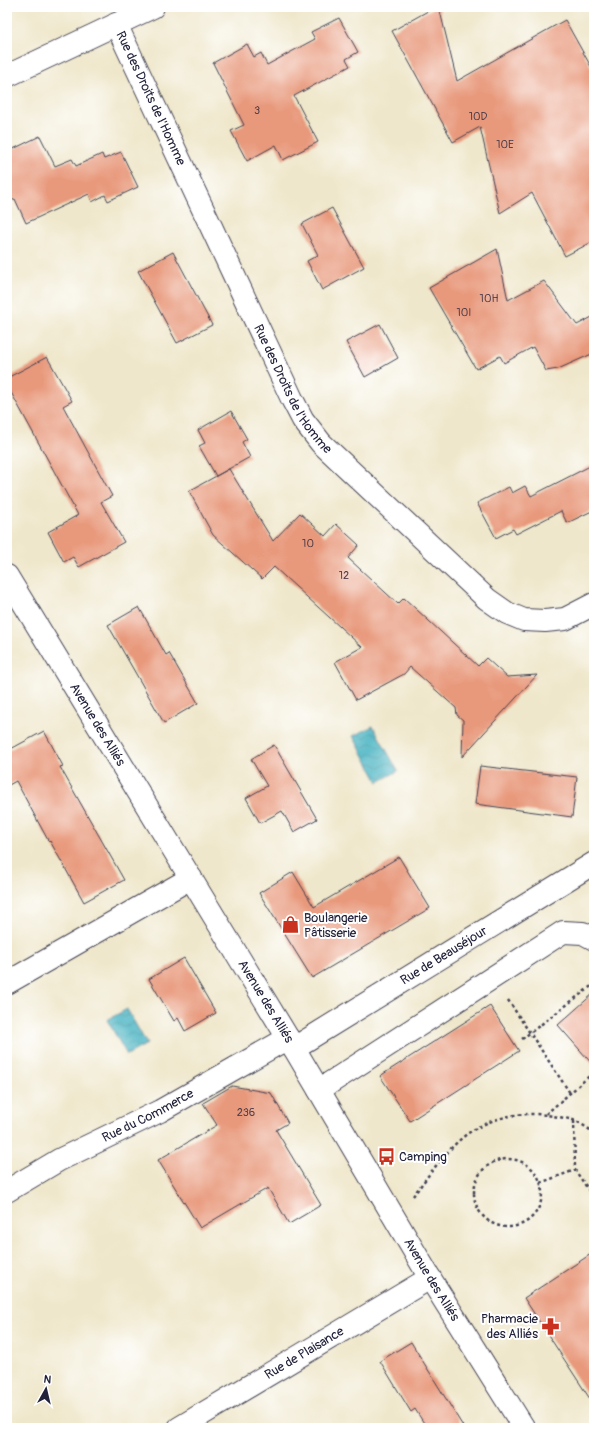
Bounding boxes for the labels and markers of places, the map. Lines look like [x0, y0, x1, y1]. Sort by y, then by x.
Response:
place label: Boulangerie Pâtisserie [304, 910, 368, 941]
shop icon: Boulangerie Pâtisserie [281, 915, 301, 935]
bus stop icon: Camping [376, 1147, 396, 1167]
place label: Camping [399, 1149, 447, 1165]
place label: Pharmacie des Alliés [481, 1311, 539, 1342]
pharmacy icon: Pharmacie des Alliés [541, 1316, 561, 1336]

